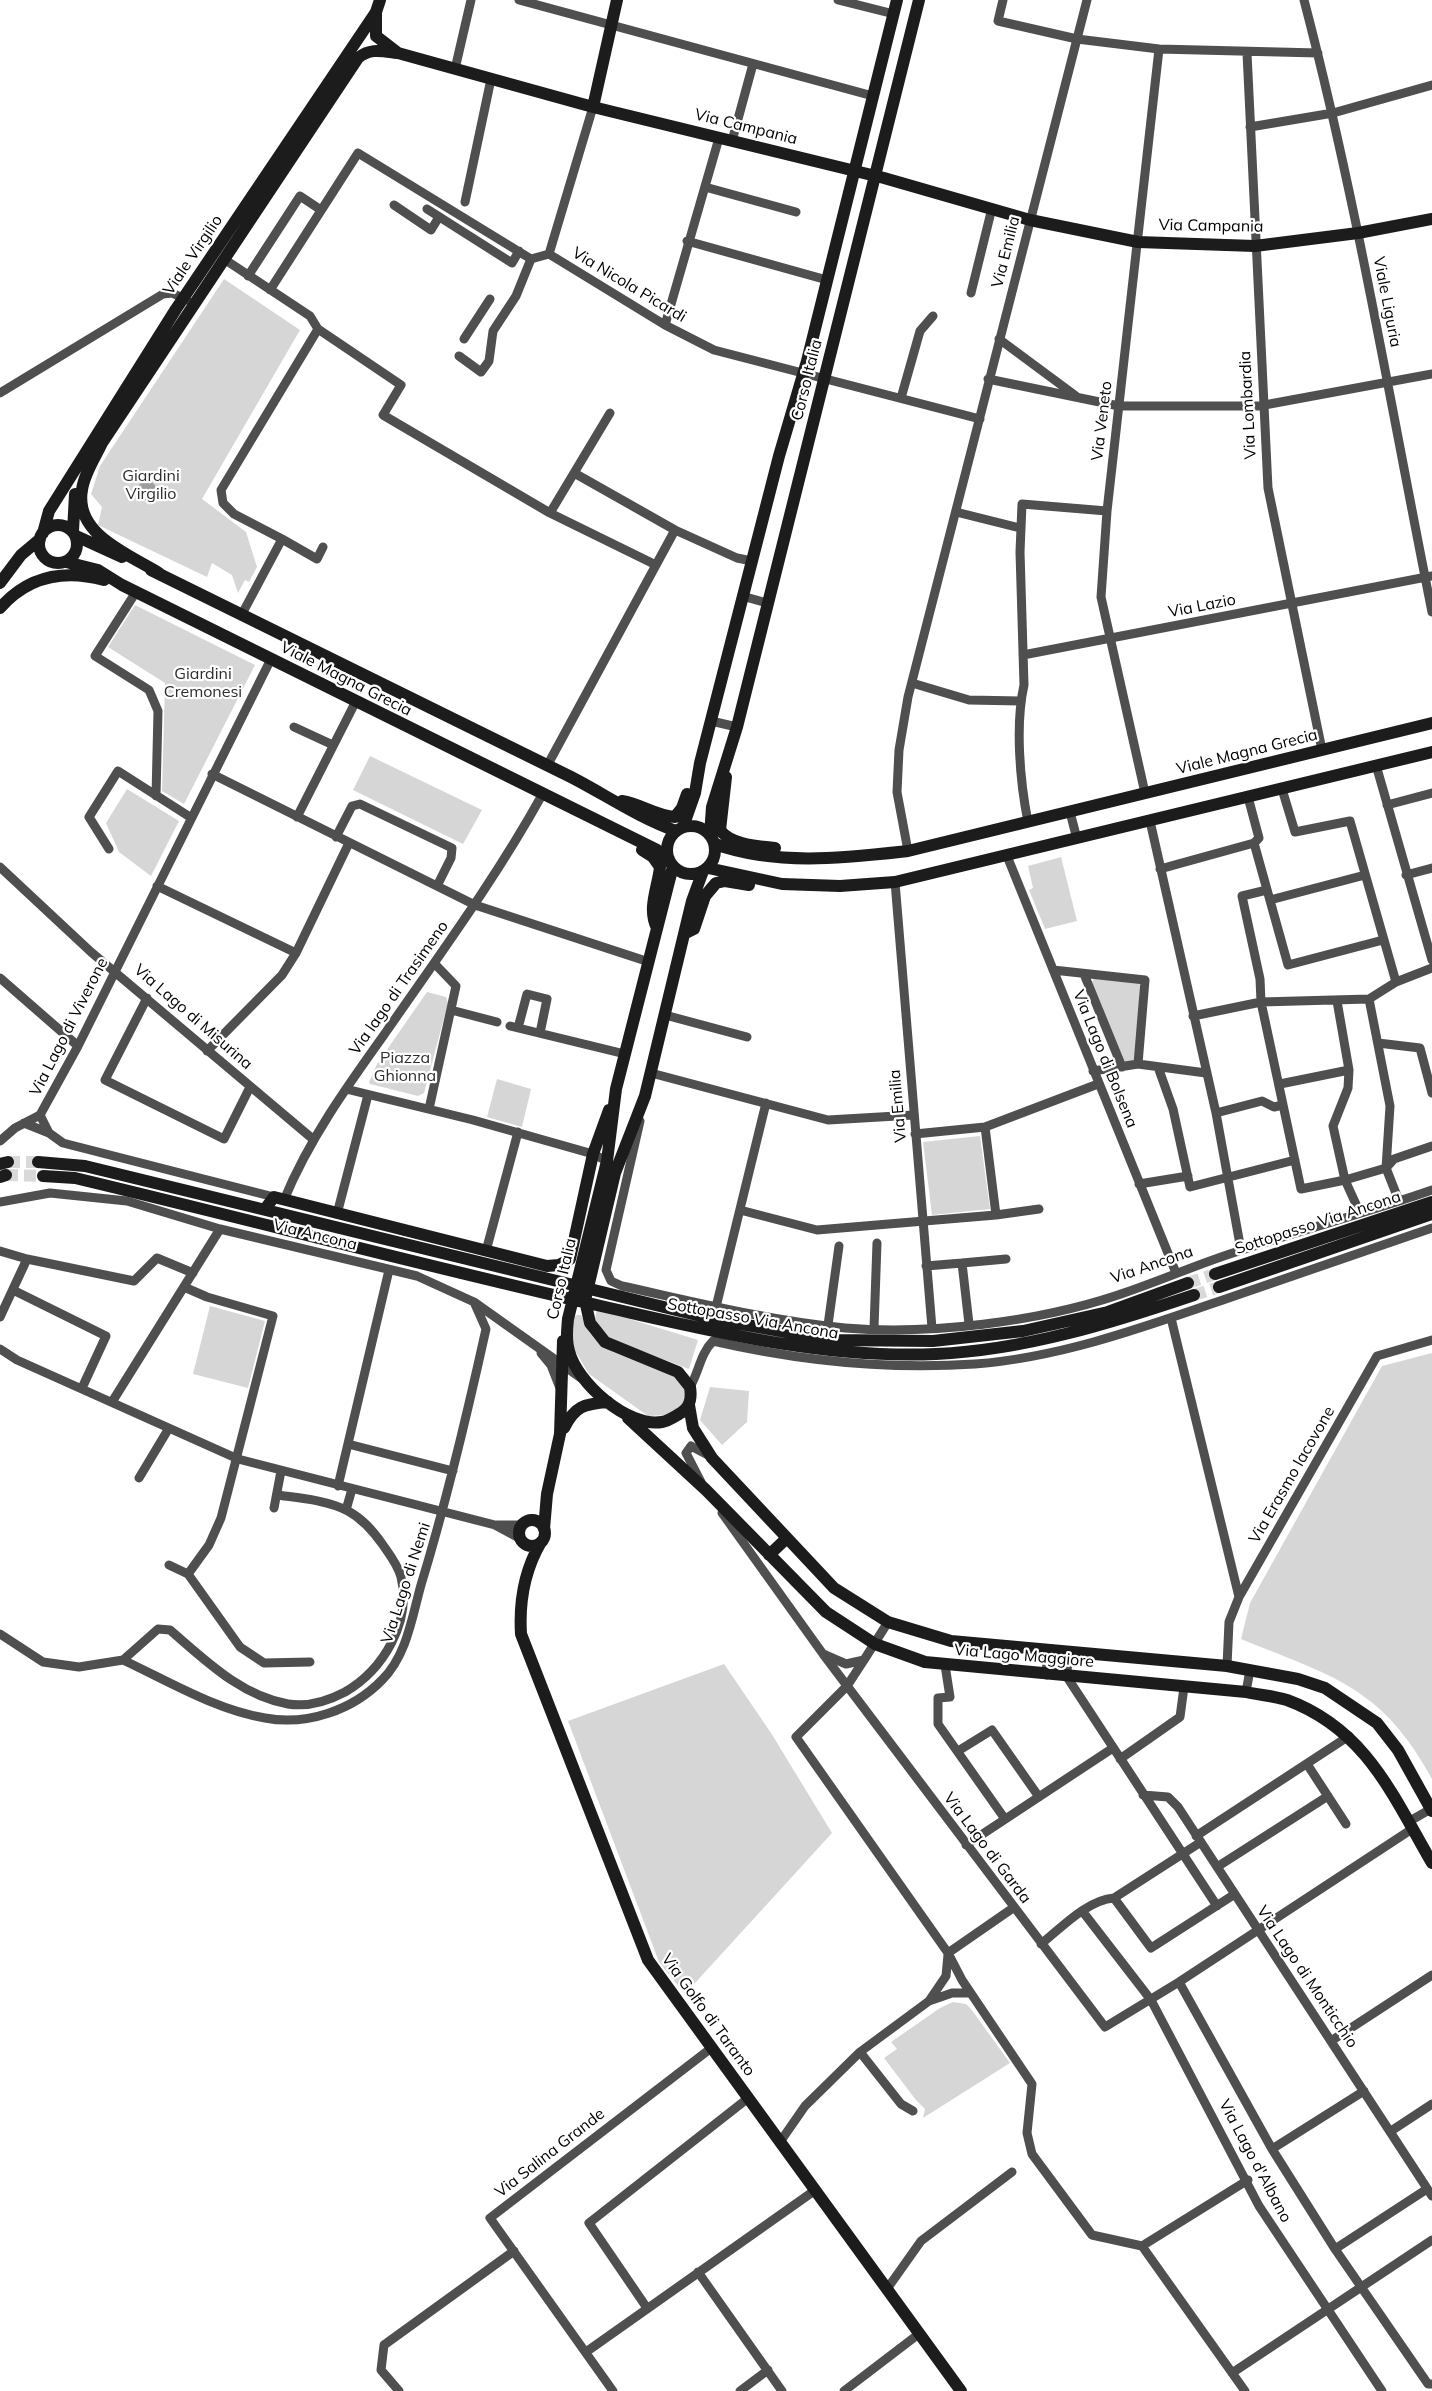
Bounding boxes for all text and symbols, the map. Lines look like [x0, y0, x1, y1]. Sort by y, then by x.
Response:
street label: Via Campania [693, 105, 799, 149]
street label: Viale Virgilio [159, 211, 227, 299]
street label: Via Emilia [988, 214, 1024, 290]
street label: Via Campania [1158, 215, 1264, 237]
street label: Via Nicola Picardi [568, 243, 690, 327]
street label: Viale Liguria [1369, 255, 1405, 349]
street label: Corso Italia [788, 337, 826, 423]
street label: Via Lombardia [1236, 350, 1260, 460]
street label: Via Veneto [1088, 380, 1116, 462]
park label: Giardini Virgilio [122, 466, 180, 504]
street label: Via Lazio [1167, 590, 1237, 622]
street label: Viale Magna Grecia [277, 638, 415, 720]
park label: Giardini Cremonesi [164, 664, 242, 702]
street label: Viale Magna Grecia [1174, 725, 1320, 779]
street label: Via lago di Trasimeno [345, 917, 453, 1059]
street label: Via Lago di Viverone [26, 955, 112, 1099]
street label: Via Lago di Misurina [130, 960, 256, 1074]
street label: Via Lago di Bolsena [1069, 987, 1141, 1131]
park label: Piazza Ghionna [374, 1048, 436, 1086]
street label: Via Emilia [885, 1069, 911, 1143]
street label: Sottopasso Via Ancona [1233, 1187, 1403, 1259]
street label: Via Ancona [271, 1215, 359, 1255]
street label: Corso Italia [543, 1236, 581, 1322]
street label: Via Ancona [1108, 1242, 1196, 1288]
street label: Sottopasso Via Ancona [666, 1295, 840, 1343]
street label: Via Erasmo Iacovone [1245, 1403, 1339, 1547]
street label: Via Lago di Nemi [377, 1520, 435, 1646]
street label: Via Lago Maggiore [953, 1640, 1095, 1672]
street label: Via Lago di Garda [939, 1789, 1035, 1907]
street label: Via Lago di Monticchio [1252, 1902, 1362, 2052]
street label: Via Golfo di Taranto [657, 1950, 759, 2080]
street label: Via Lago d'Albano [1214, 2096, 1296, 2226]
street label: Via Salina Grande [491, 2104, 609, 2202]

